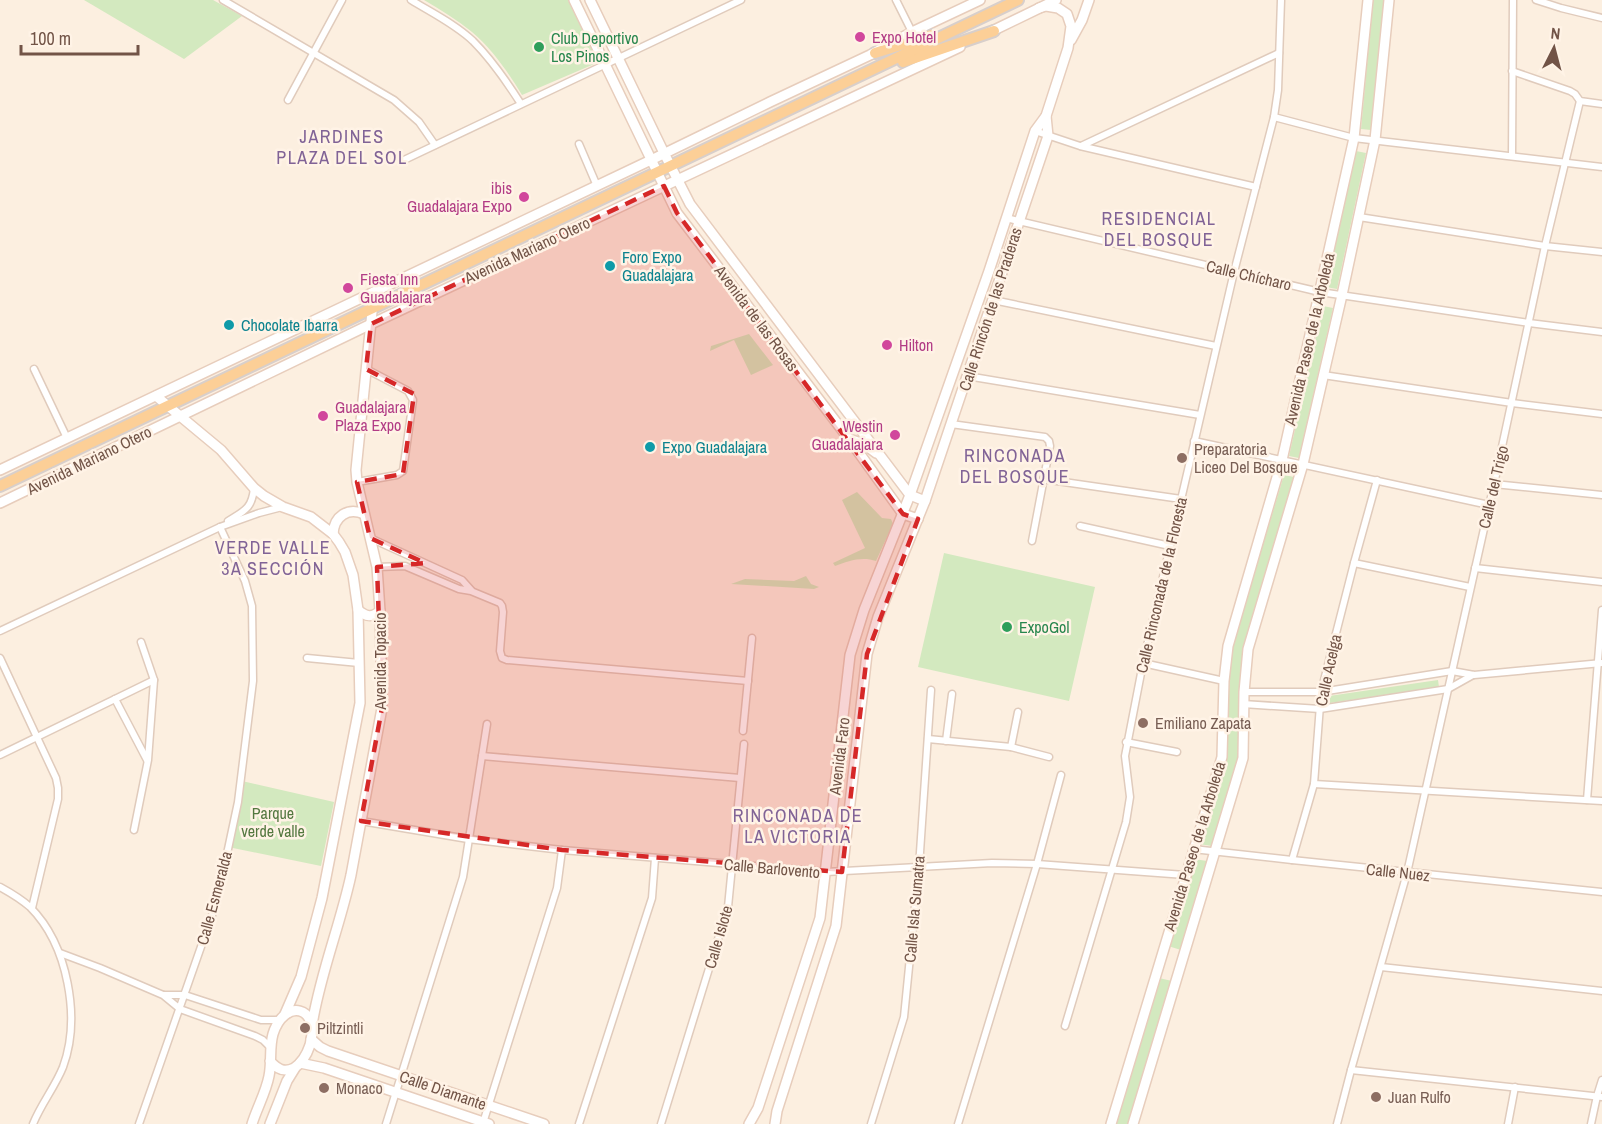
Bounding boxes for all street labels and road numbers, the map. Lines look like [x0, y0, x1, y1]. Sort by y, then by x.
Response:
street label: Avenida Mariano Otero [460, 211, 593, 289]
street label: Calle Rincón de las Praderas [953, 224, 1027, 394]
street label: Avenida Paseo de la Arboleda [1278, 250, 1340, 428]
street label: Calle Chícharo [1204, 255, 1294, 295]
street label: Avenida de las Rosas [709, 260, 804, 376]
street label: Avenida Mariano Otero [22, 420, 155, 500]
street label: Calle del Trigo [1473, 443, 1513, 531]
street label: Calle Rinconada de la Floresta [1130, 494, 1192, 675]
street label: Avenida Topacio [369, 612, 391, 711]
street label: Calle Acelga [1310, 631, 1346, 708]
street label: Avenida Faro [823, 716, 855, 797]
street label: Avenida Paseo de la Arboleda [1157, 758, 1230, 934]
street label: Calle Esmeralda [191, 848, 237, 947]
street label: Calle Barlovento [723, 853, 821, 883]
street label: Calle Isla Sumatra [898, 854, 930, 963]
street label: Calle Nuez [1365, 858, 1431, 886]
street label: Calle Islote [698, 903, 738, 971]
street label: Calle Diamante [397, 1065, 489, 1115]

